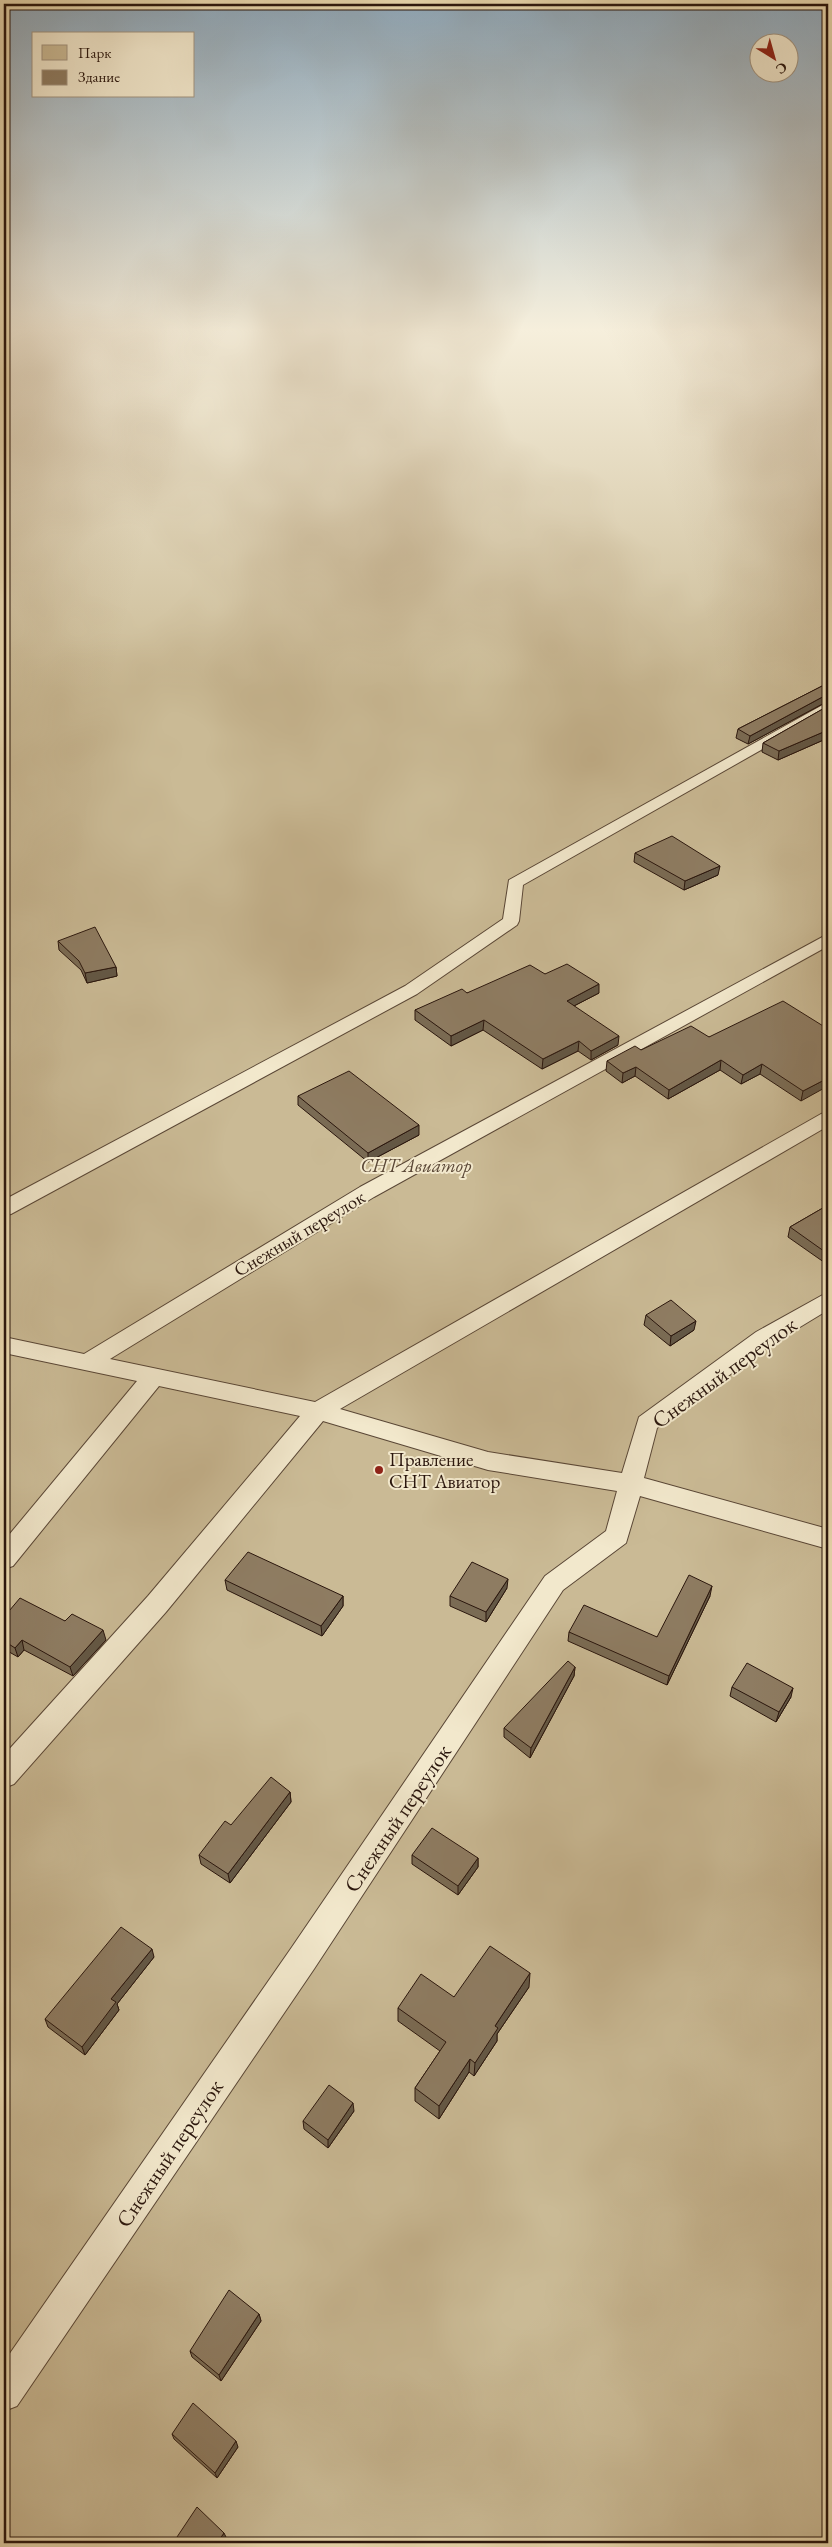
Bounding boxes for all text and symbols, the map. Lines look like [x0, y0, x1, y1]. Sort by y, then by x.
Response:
legend [32, 32, 195, 98]
north arrow [750, 32, 800, 82]
text: Парк [78, 43, 111, 62]
text: С [772, 58, 791, 79]
text: Здание [78, 67, 120, 86]
park label: СНТ Авиатор [361, 1153, 472, 1178]
street label: Снежный переулок [229, 1184, 370, 1282]
street label: Снежный переулок [646, 1310, 803, 1435]
place label: Правление СНТ Авиатор [389, 1447, 500, 1494]
marker: Правление СНТ Авиатор [373, 1464, 385, 1476]
street label: Снежный переулок [337, 1738, 458, 1898]
street label: Снежный переулок [109, 2073, 230, 2233]

